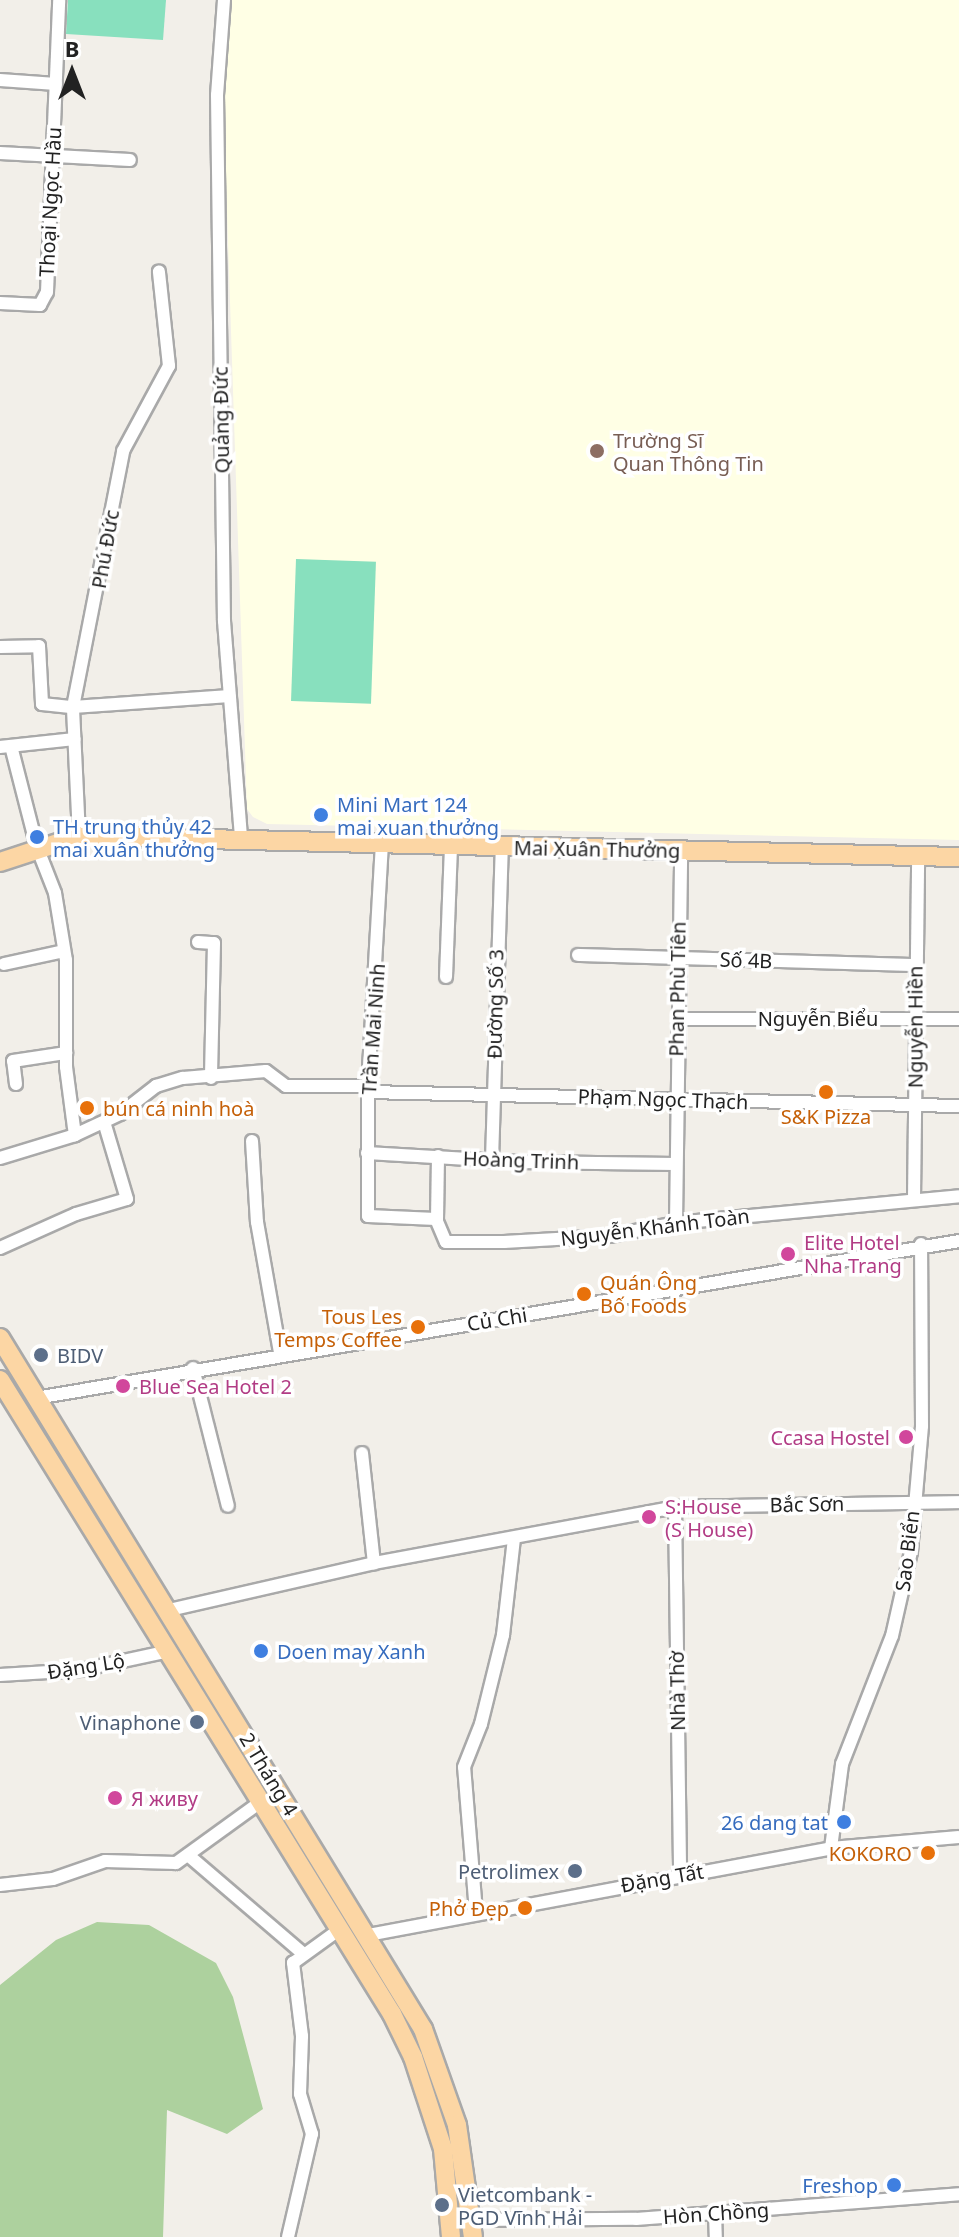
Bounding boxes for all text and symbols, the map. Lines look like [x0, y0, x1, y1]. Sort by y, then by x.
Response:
north arrow [32, 32, 112, 112]
text: B [65, 33, 79, 63]
street label: Thoại Ngọc Hầu [34, 126, 66, 278]
street label: Quảng Đức [208, 366, 234, 474]
place label: Trường Sĩ Quan Thông Tin [613, 428, 764, 475]
marker: Trường Sĩ Quan Thông Tin [588, 442, 606, 460]
street label: Phú Đức [86, 508, 124, 590]
place label: Mini Mart 124 mai xuan thưởng [337, 792, 499, 839]
marker: Mini Mart 124 mai xuan thưởng [312, 806, 330, 824]
place label: TH trung thủy 42 mai xuân thưởng [53, 814, 215, 861]
marker: TH trung thủy 42 mai xuân thưởng [28, 828, 46, 846]
street label: Mai Xuân Thưởng [514, 836, 680, 862]
street label: Phan Phù Tiên [664, 921, 690, 1057]
street label: Số 4B [719, 947, 773, 973]
street label: Đường Số 3 [482, 949, 508, 1059]
street label: Trần Mai Ninh [356, 963, 390, 1095]
street label: Nguyễn Hiền [903, 966, 927, 1088]
street label: Nguyễn Biểu [758, 1006, 878, 1030]
marker: S&K Pizza [817, 1083, 835, 1101]
street label: Phạm Ngọc Thạch [577, 1084, 749, 1114]
place label: bún cá ninh hoà [103, 1096, 254, 1120]
marker: bún cá ninh hoà [78, 1099, 96, 1117]
place label: S&K Pizza [781, 1104, 871, 1128]
street label: Hoàng Trinh [462, 1146, 580, 1174]
street label: Nguyễn Khánh Toàn [559, 1204, 751, 1250]
place label: Elite Hotel Nha Trang [804, 1230, 902, 1277]
marker: Elite Hotel Nha Trang [779, 1245, 797, 1263]
place label: Quán Ông Bố Foods [600, 1270, 697, 1317]
marker: Quán Ông Bố Foods [575, 1285, 593, 1303]
street label: Củ Chi [465, 1302, 529, 1336]
place label: Tous Les Temps Coffee [274, 1304, 402, 1351]
marker: Tous Les Temps Coffee [409, 1318, 427, 1336]
place label: BIDV [57, 1343, 103, 1367]
marker: BIDV [32, 1346, 50, 1364]
place label: Blue Sea Hotel 2 [139, 1374, 292, 1398]
marker: Blue Sea Hotel 2 [114, 1377, 132, 1395]
place label: Ccasa Hostel [770, 1425, 890, 1449]
marker: Ccasa Hostel [897, 1428, 915, 1446]
street label: Bắc Sơn [769, 1491, 845, 1517]
place label: S:House (S House) [665, 1494, 753, 1541]
marker: S:House (S House) [640, 1508, 658, 1526]
street label: Sao Biển [890, 1509, 924, 1593]
place label: Doen may Xanh [277, 1639, 426, 1663]
marker: Doen may Xanh [252, 1642, 270, 1660]
street label: Đặng Lộ [45, 1648, 127, 1684]
street label: Nhà Thờ [664, 1651, 690, 1731]
place label: Vinaphone [80, 1710, 181, 1734]
marker: Vinaphone [188, 1713, 206, 1731]
street label: 2 Tháng 4 [235, 1728, 303, 1820]
place label: Я живу [131, 1786, 198, 1810]
marker: Я живу [106, 1789, 124, 1807]
place label: 26 dang tat [721, 1810, 828, 1834]
marker: 26 dang tat [835, 1813, 853, 1831]
place label: KOKORO [829, 1841, 912, 1865]
marker: KOKORO [919, 1844, 937, 1862]
place label: Petrolimex [458, 1859, 559, 1883]
street label: Đặng Tất [619, 1859, 705, 1897]
marker: Petrolimex [566, 1862, 584, 1880]
place label: Phở Đẹp [429, 1896, 509, 1920]
marker: Phở Đẹp [516, 1899, 534, 1917]
place label: Freshop [802, 2173, 878, 2197]
marker: Freshop [885, 2176, 903, 2194]
place label: Vietcombank - PGD Vĩnh Hải [458, 2182, 592, 2229]
marker: Vietcombank - PGD Vĩnh Hải [433, 2196, 451, 2214]
street label: Hòn Chồng [662, 2197, 770, 2229]

